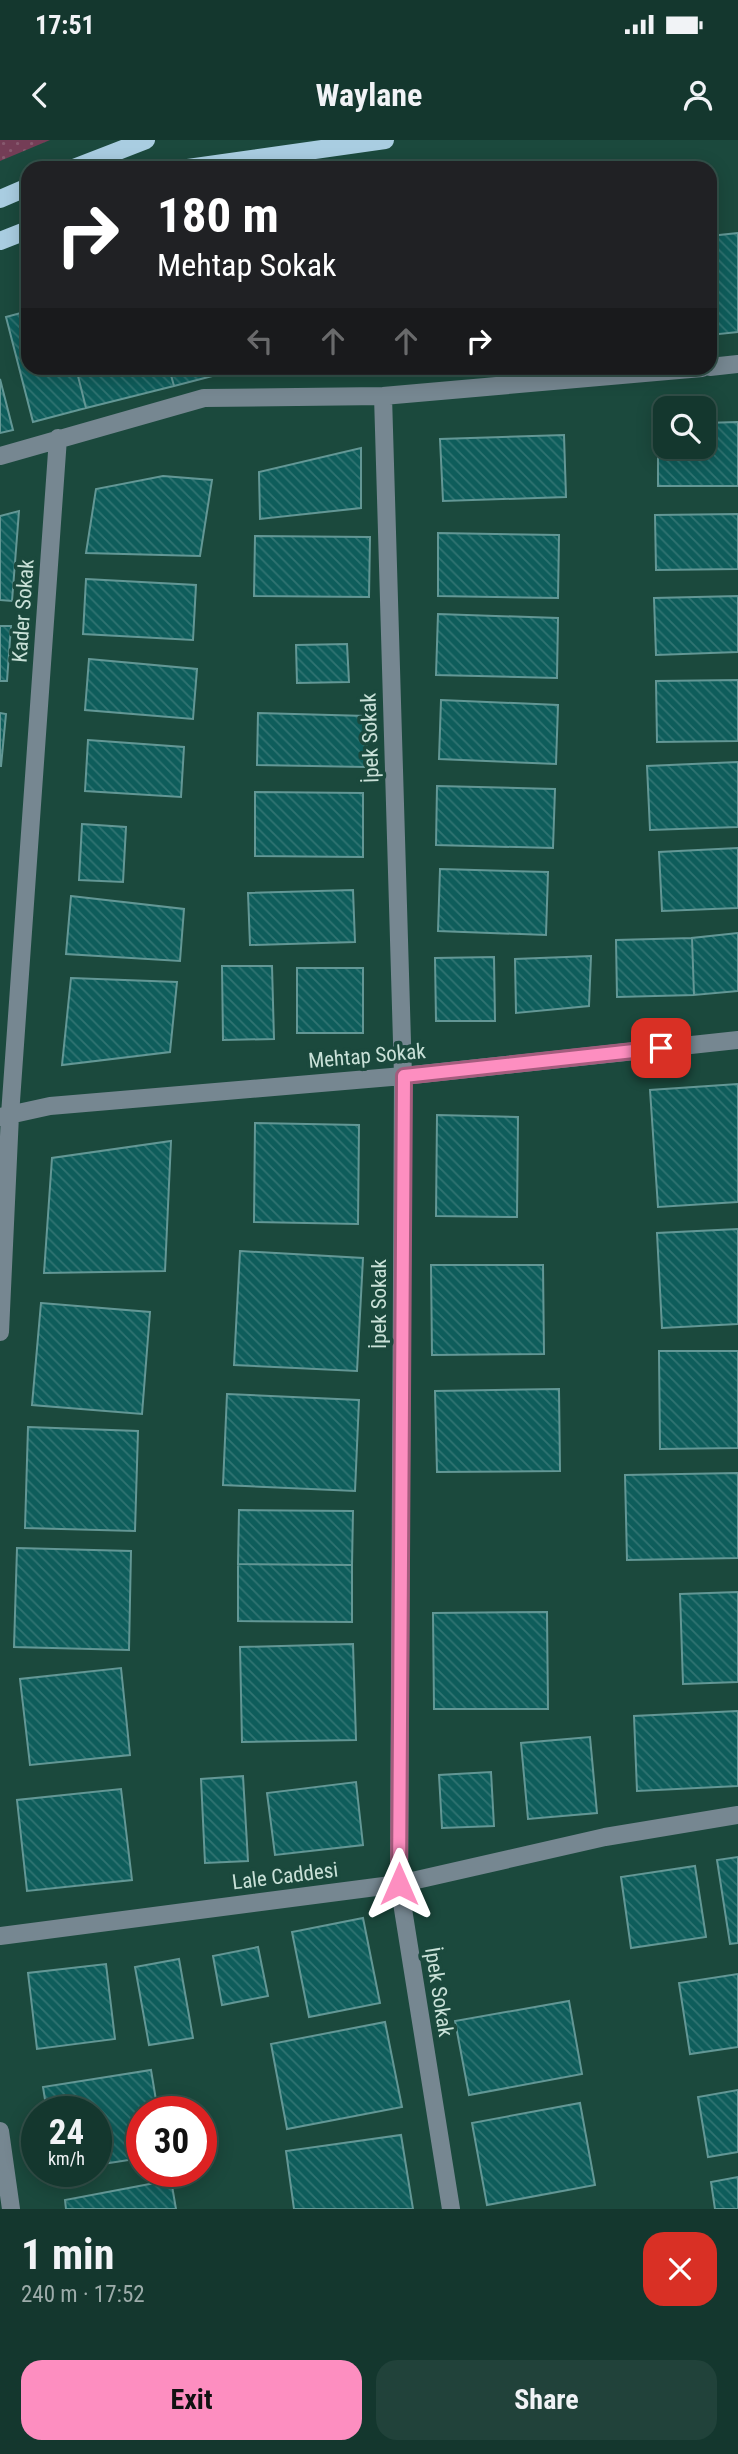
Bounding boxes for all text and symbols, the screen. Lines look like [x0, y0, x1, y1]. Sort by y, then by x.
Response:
text: 17:51 [35, 10, 95, 40]
icon: back [21, 76, 59, 114]
text: Waylane [316, 76, 422, 114]
icon: person [679, 76, 717, 114]
text: 180 m [157, 187, 279, 244]
icon: right [42, 189, 133, 280]
text: Mehtap Sokak [157, 246, 336, 284]
icon: left [241, 322, 279, 360]
icon: ahead [314, 322, 352, 360]
icon: ahead [387, 322, 425, 360]
icon: right [460, 322, 498, 360]
map controls [653, 396, 716, 459]
button: search [653, 396, 716, 459]
street label: Kader Sokak [7, 558, 39, 663]
street label: İpek Sokak [356, 692, 384, 783]
pin [631, 1018, 691, 1078]
icon: arrive [642, 1029, 680, 1067]
street label: Mehtap Sokak [307, 1039, 427, 1073]
street label: İpek Sokak [367, 1258, 391, 1349]
position arrow [362, 1847, 436, 1921]
street label: Lale Caddesi [231, 1858, 339, 1894]
street label: İpek Sokak [420, 1946, 458, 2039]
speed limit sign: 30 [126, 2096, 217, 2187]
text: 24 [49, 2112, 84, 2153]
text: km/h [48, 2148, 85, 2169]
text: 1 min [21, 2230, 114, 2279]
button: close [643, 2232, 717, 2306]
text: 240 m · 17:52 [21, 2281, 145, 2308]
button: Exit [21, 2360, 362, 2440]
button: Share [376, 2360, 717, 2440]

